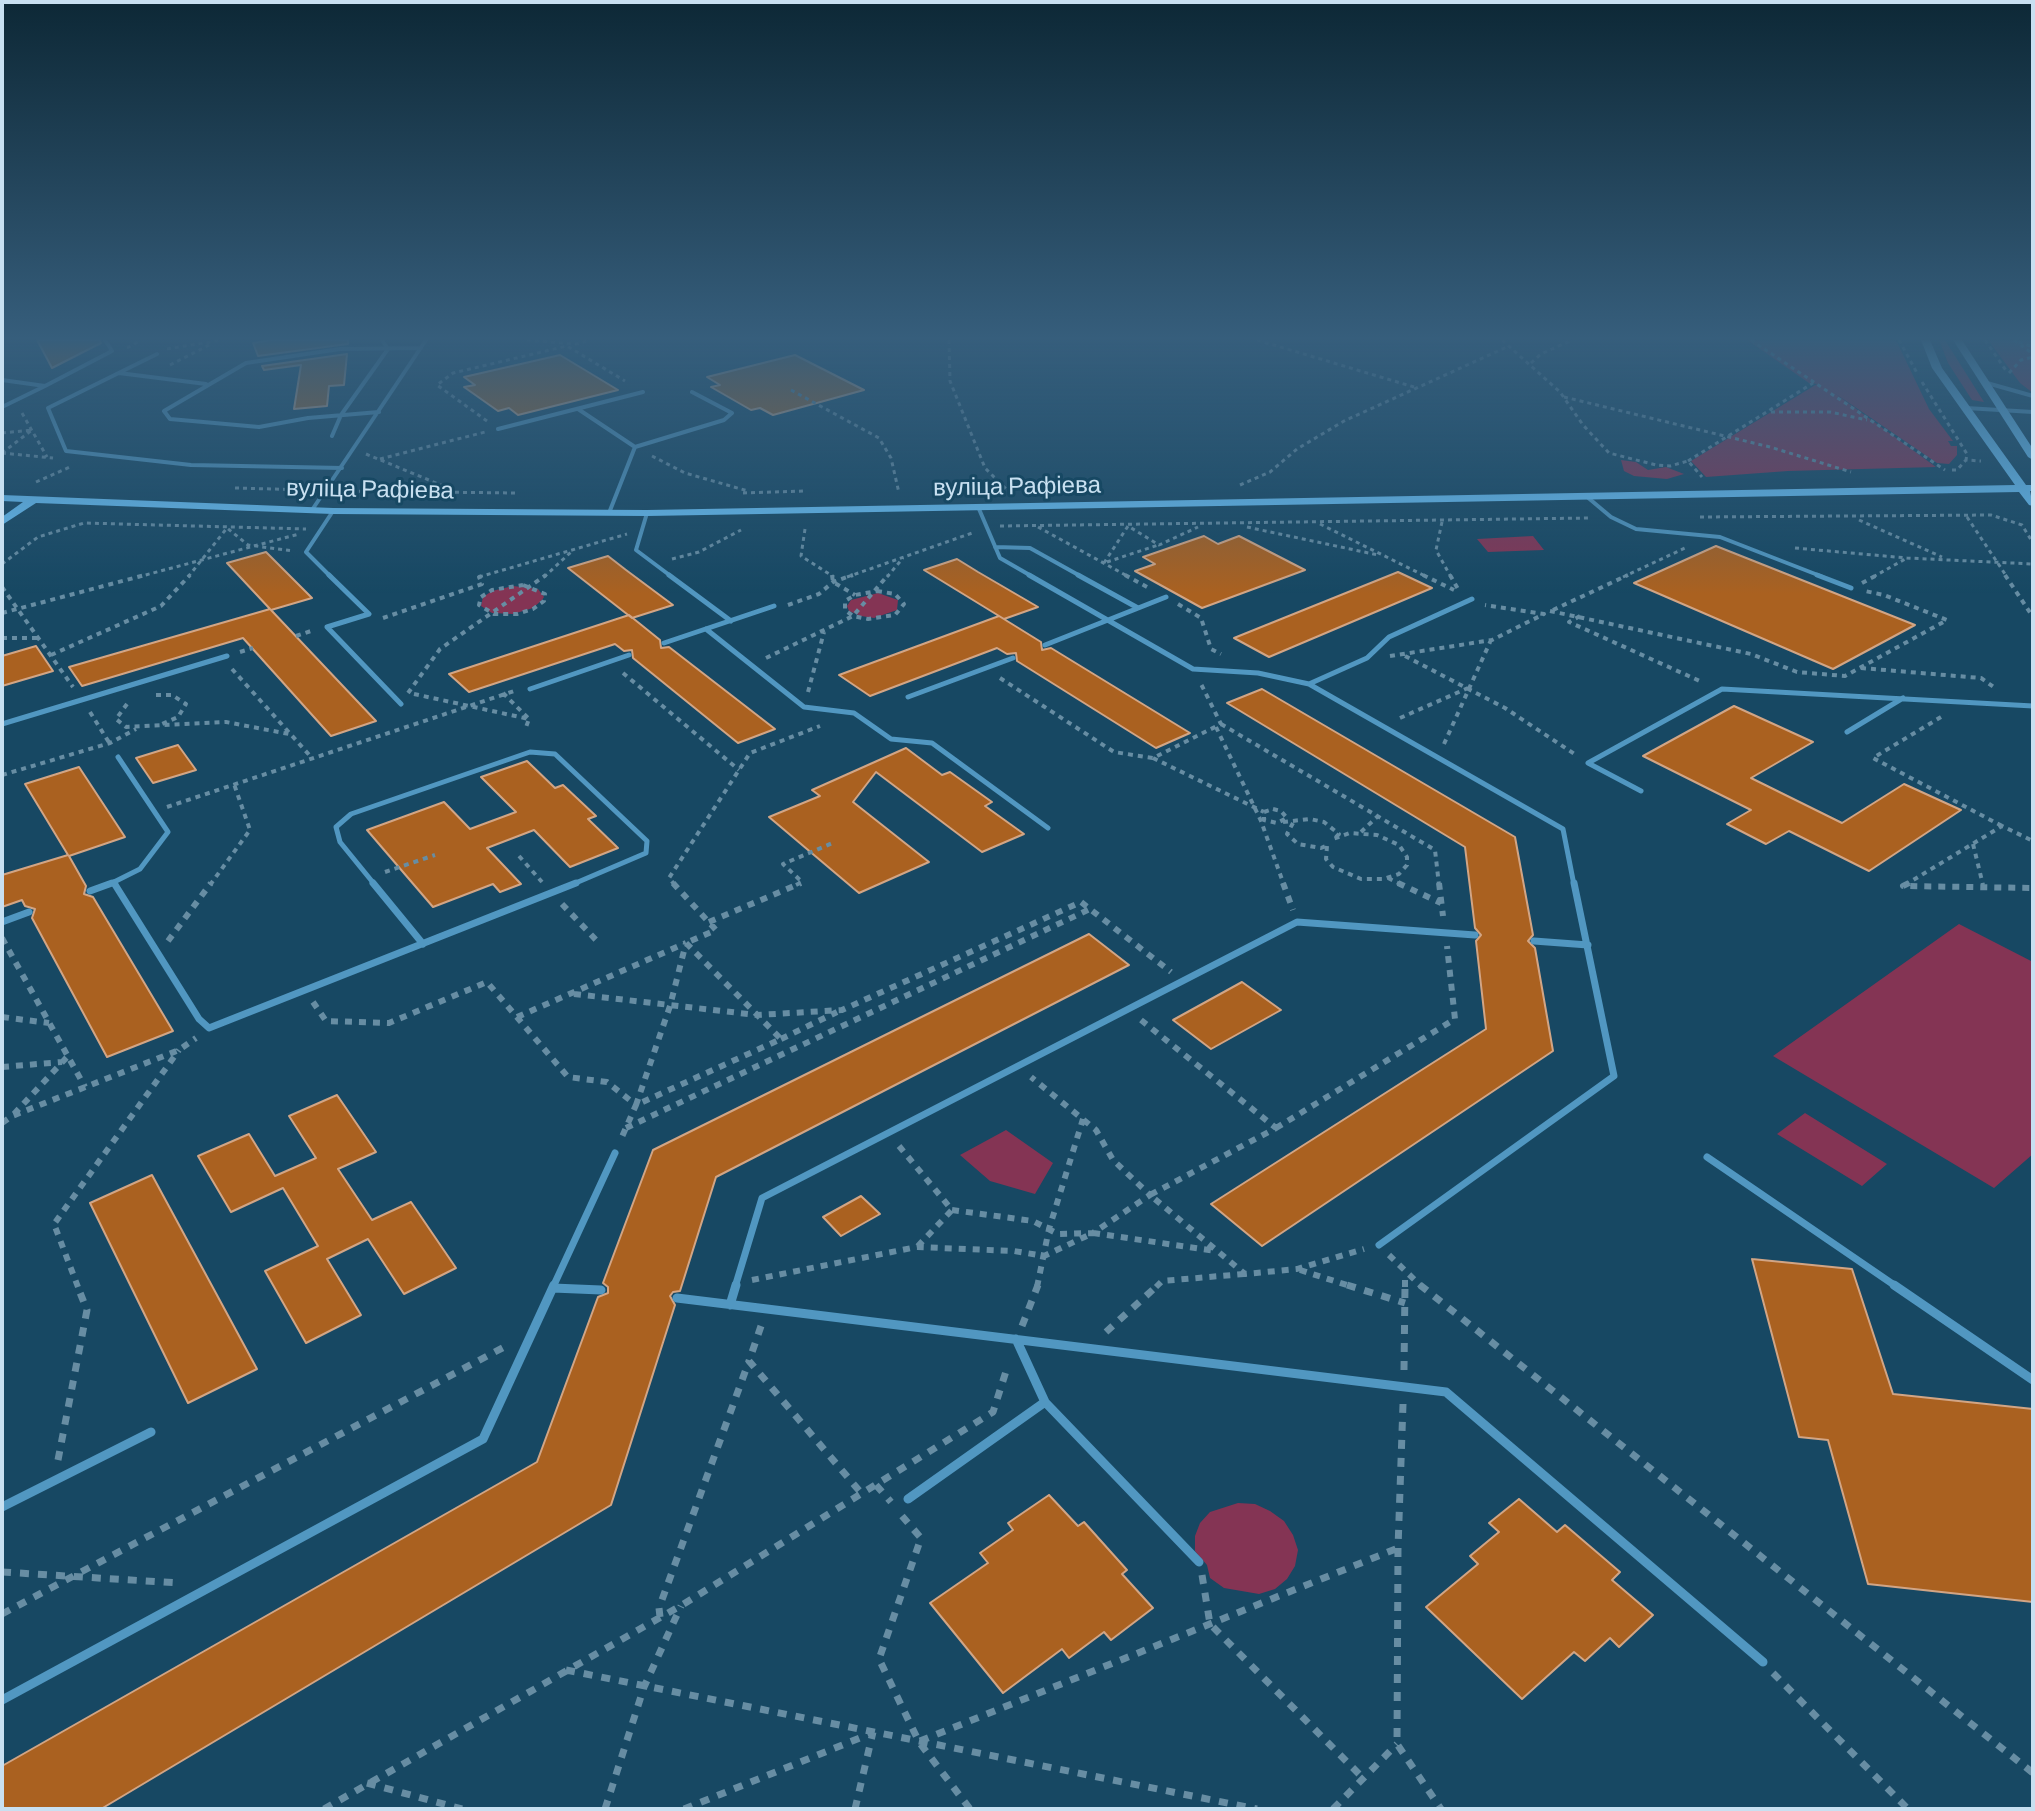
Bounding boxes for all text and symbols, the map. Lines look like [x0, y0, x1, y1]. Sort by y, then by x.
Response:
street label: вуліца Рафіева [933, 470, 1101, 502]
street label: вуліца Рафіева [286, 473, 454, 505]

